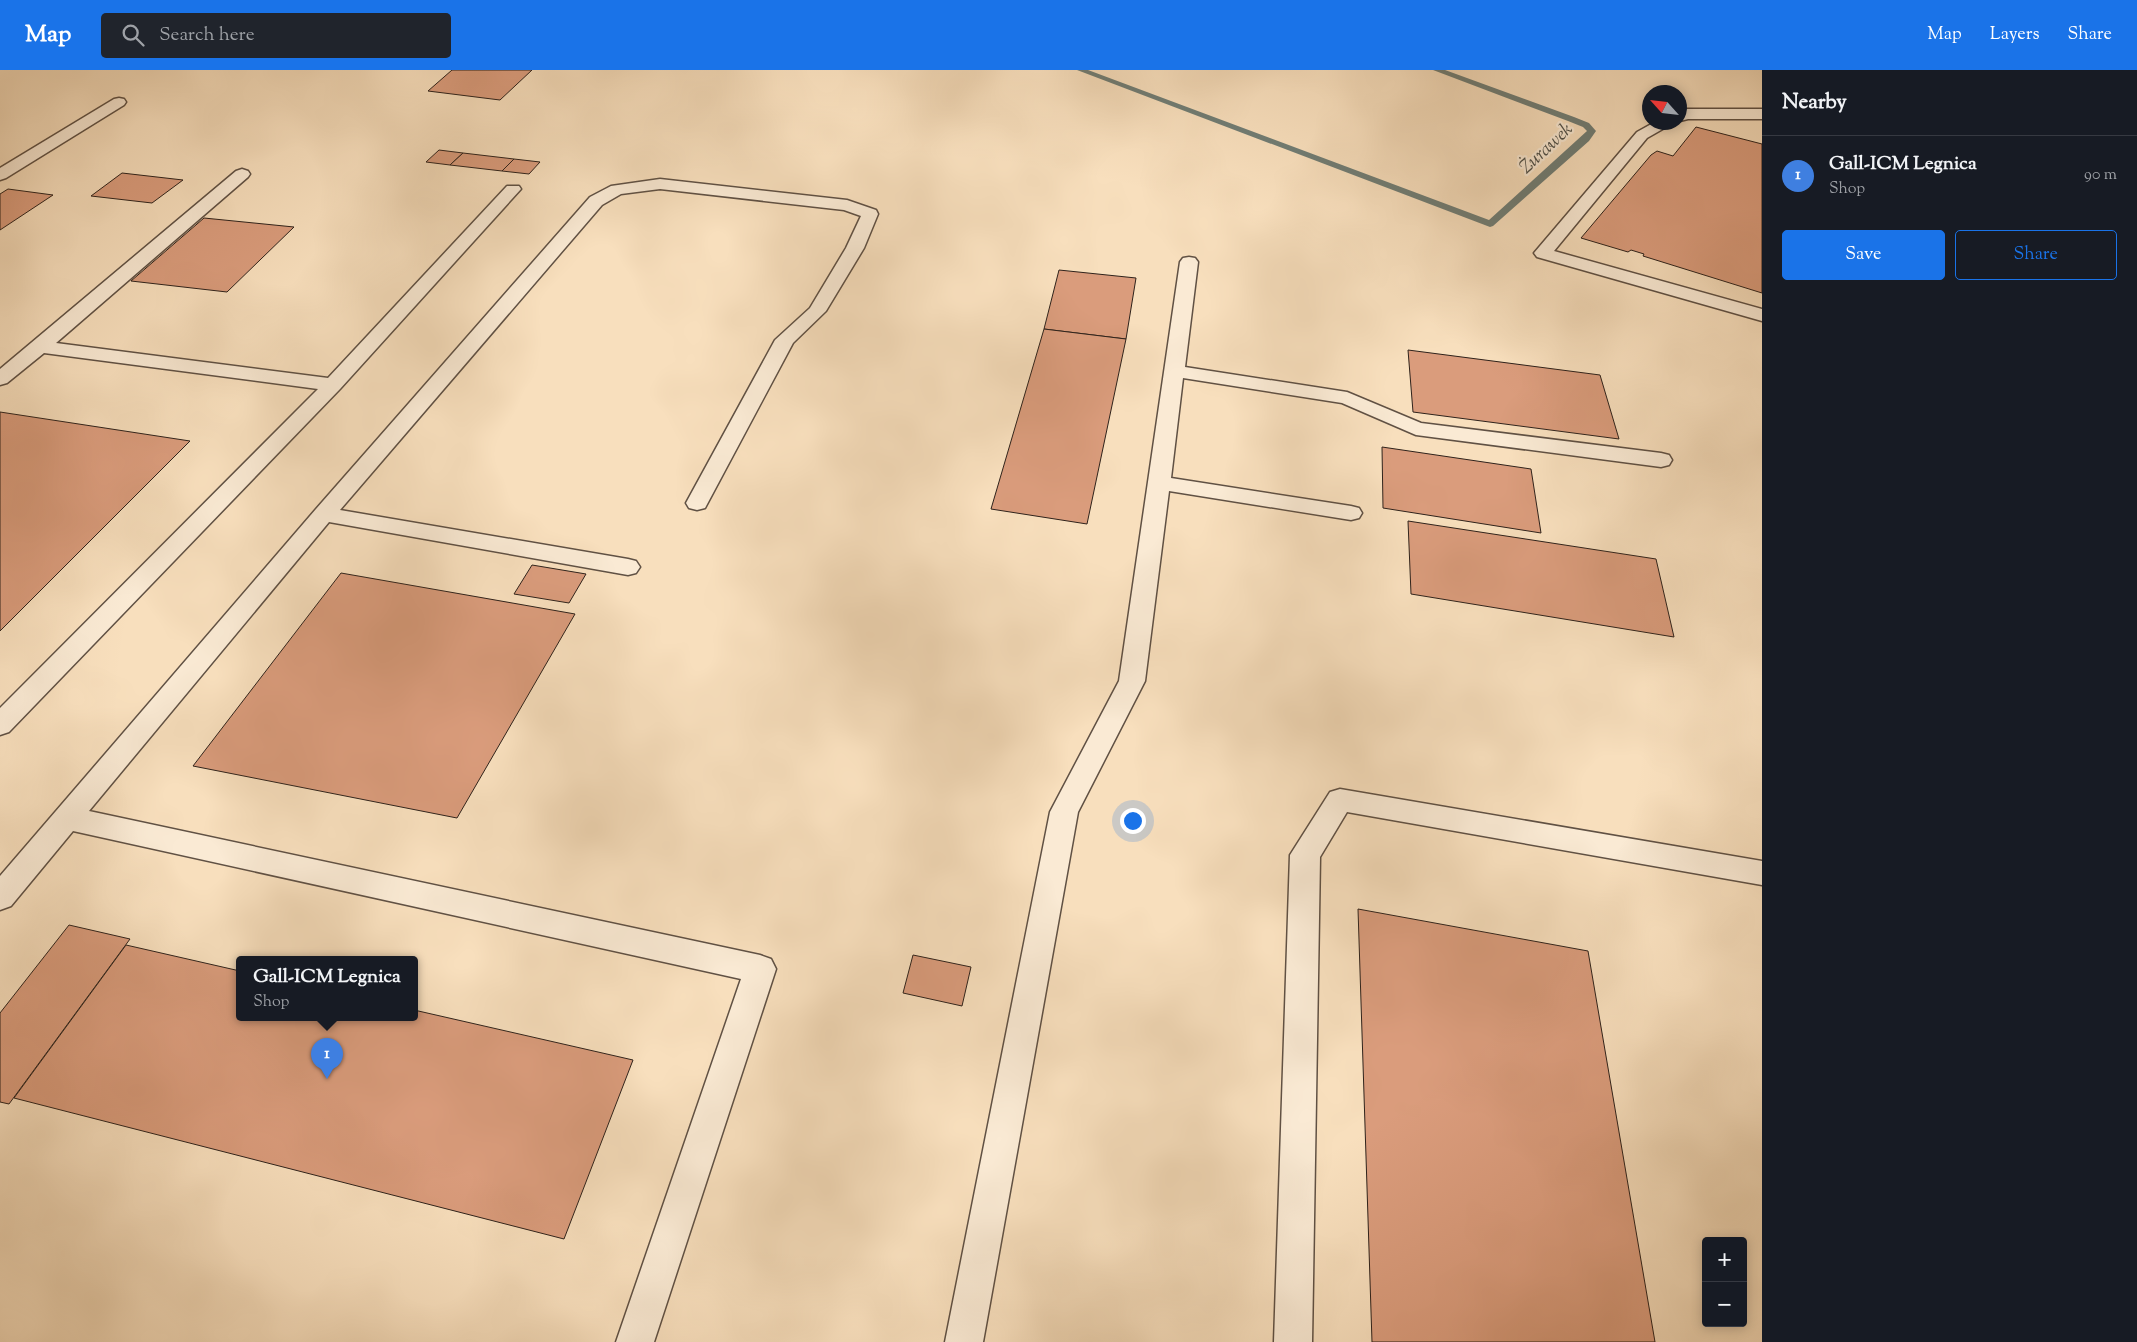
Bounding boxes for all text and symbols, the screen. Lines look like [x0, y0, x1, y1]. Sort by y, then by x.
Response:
search box [101, 13, 451, 58]
text: Map [25, 18, 71, 52]
icon: search [119, 21, 147, 49]
text: Search here [159, 22, 255, 49]
text: Map [1927, 22, 1962, 48]
text: Layers [1990, 22, 2040, 48]
text: Share [2068, 22, 2112, 48]
north arrow [1642, 85, 1687, 130]
text: Nearby [1782, 88, 1847, 118]
water label: Żurawek [1514, 117, 1580, 181]
text: Gall-ICM Legnica [1829, 151, 1977, 178]
text: 1 [1795, 164, 1801, 187]
text: 90 m [2084, 164, 2117, 187]
text: Shop [1829, 178, 1865, 201]
button: Save [1782, 230, 1945, 280]
button: Share [1955, 230, 2117, 280]
your location [1120, 808, 1146, 834]
popup [236, 956, 418, 1021]
text: Gall-ICM Legnica [253, 964, 401, 991]
text: Shop [253, 991, 289, 1014]
pin: 1 [311, 1038, 343, 1079]
map controls [1702, 1237, 1747, 1327]
button: + [1702, 1237, 1747, 1282]
button: − [1702, 1282, 1747, 1327]

